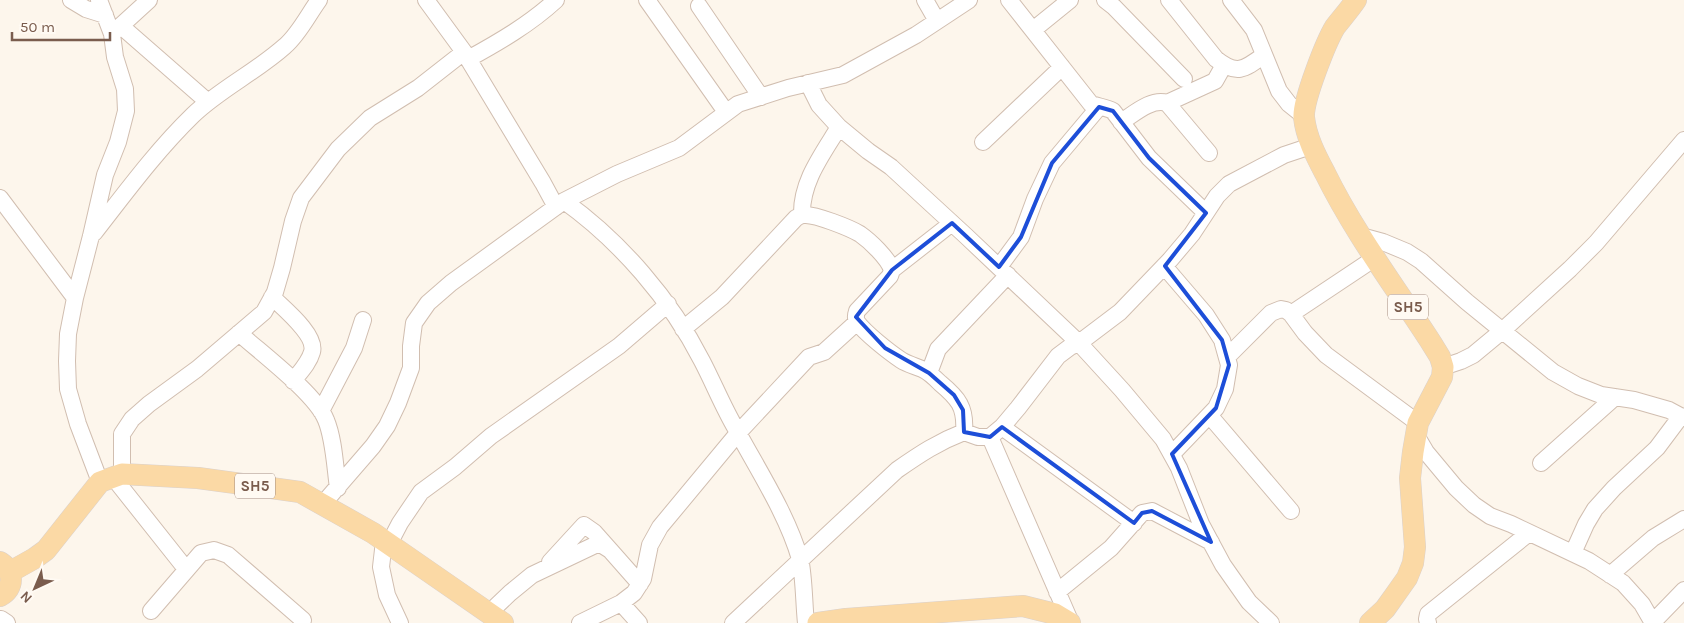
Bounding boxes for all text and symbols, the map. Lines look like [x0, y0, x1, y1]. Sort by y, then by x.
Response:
scale bar [12, 10, 110, 42]
text: 50 m [20, 18, 55, 36]
road number: SH5 [1388, 294, 1428, 320]
road number: SH5 [235, 474, 275, 498]
north arrow [10, 563, 60, 613]
text: N [17, 587, 36, 607]

